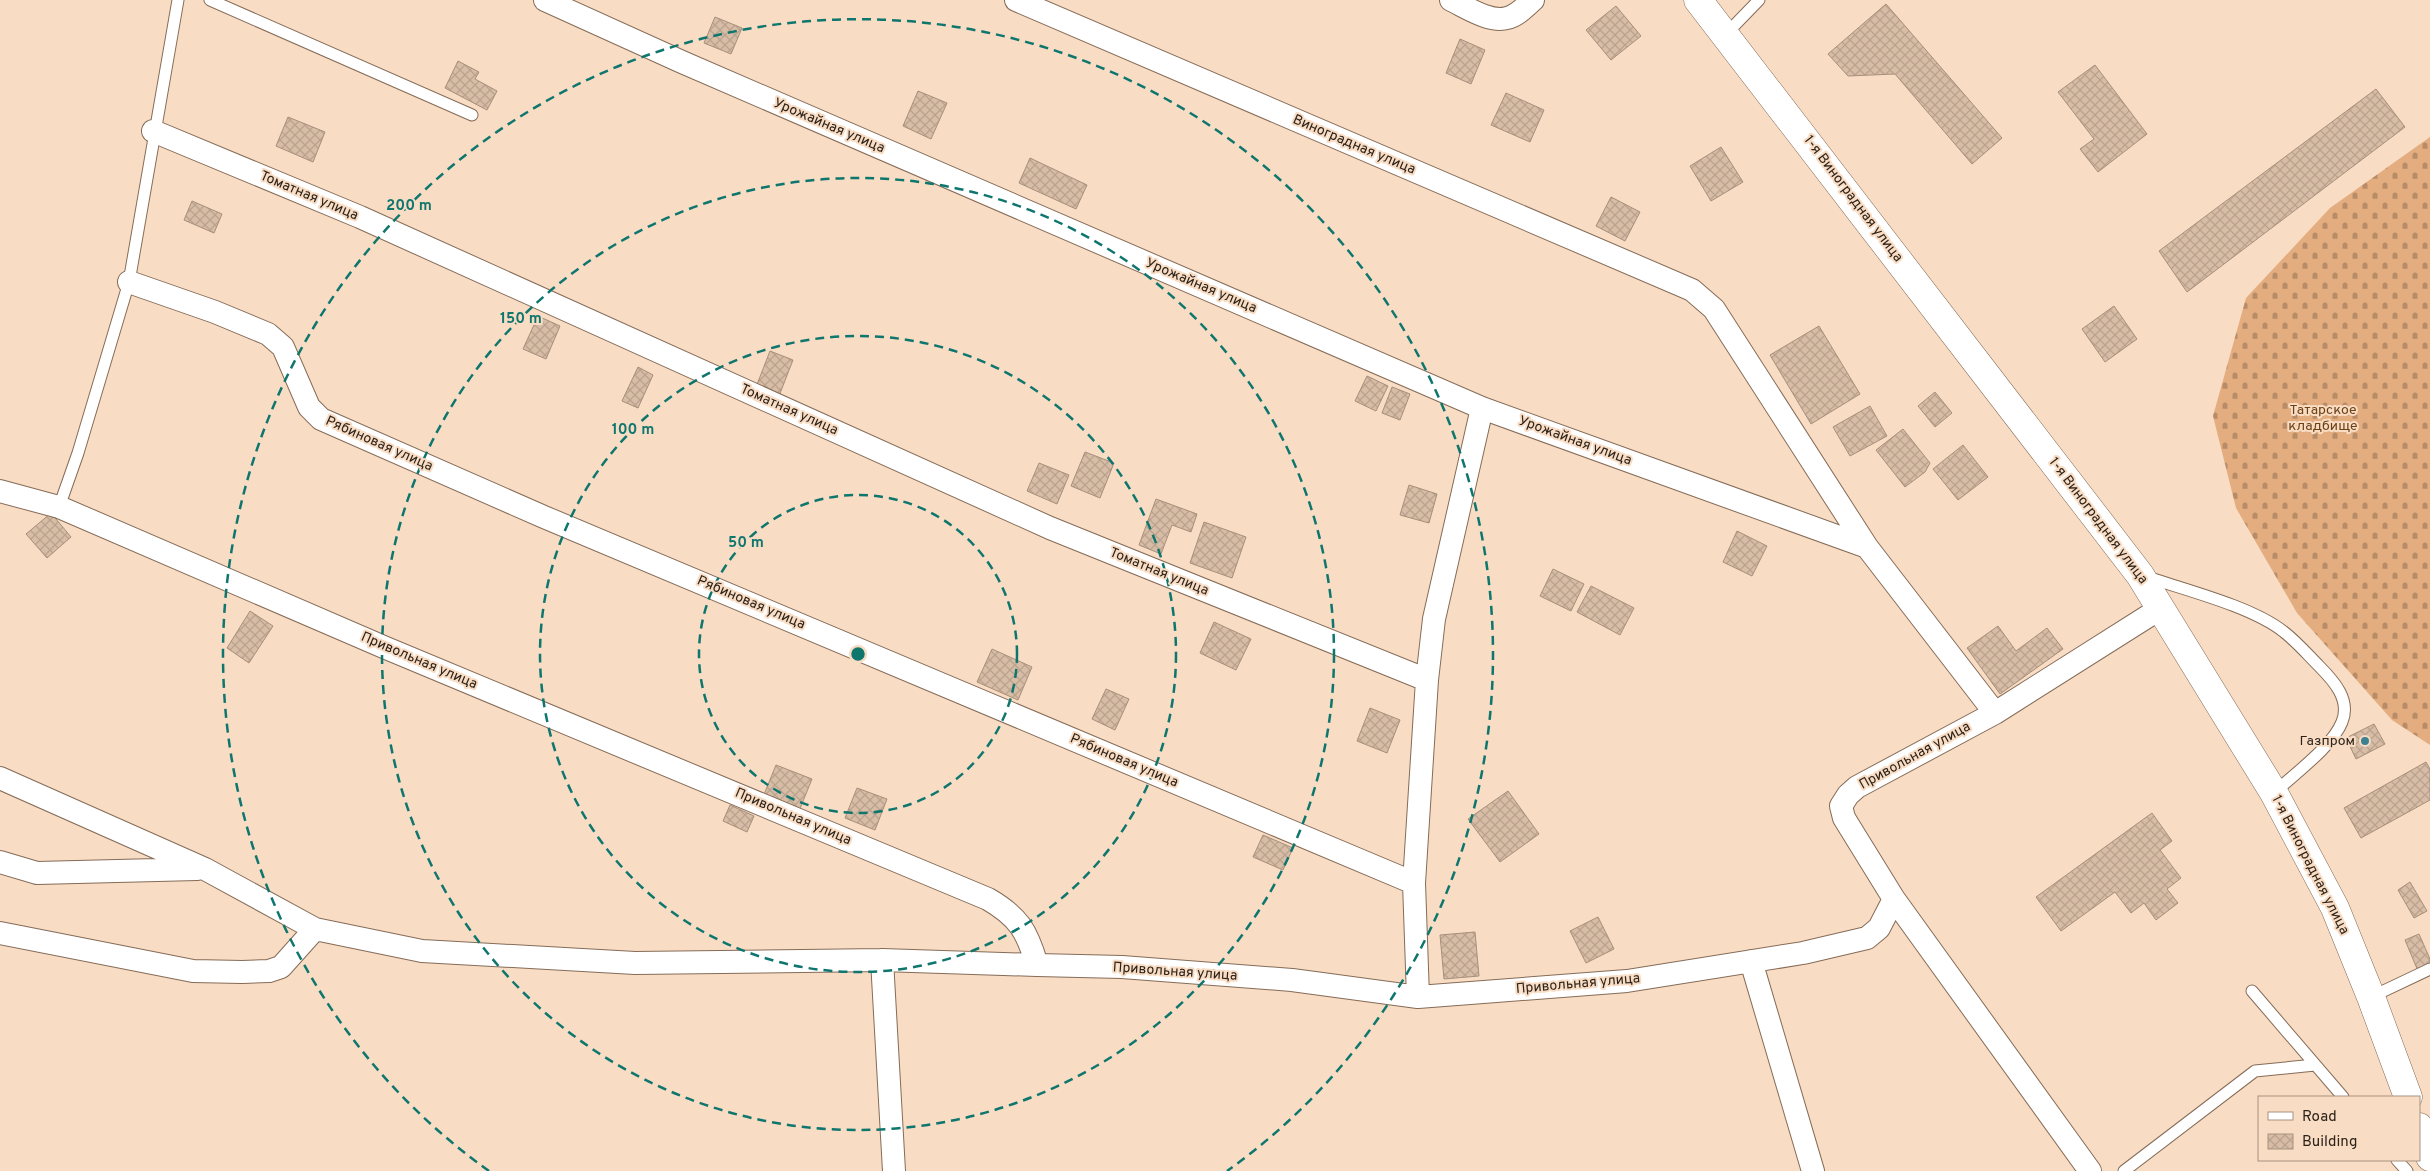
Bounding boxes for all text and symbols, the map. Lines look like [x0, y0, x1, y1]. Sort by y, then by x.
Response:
street label: Урожайная улица [771, 95, 887, 157]
street label: Виноградная улица [1290, 111, 1418, 179]
street label: 1-я Виноградная улица [1800, 132, 1906, 266]
street label: Томатная улица [257, 168, 361, 224]
text: 200 m [386, 197, 432, 216]
street label: Урожайная улица [1143, 255, 1259, 317]
text: 150 m [500, 310, 542, 329]
street label: Томатная улица [737, 381, 841, 439]
park label: Татарское кладбище [2288, 402, 2358, 435]
street label: Рябиновая улица [323, 413, 435, 475]
street label: Урожайная улица [1516, 413, 1634, 469]
text: 100 m [612, 421, 654, 440]
street label: 1-я Виноградная улица [2045, 454, 2151, 588]
text: 50 m [728, 534, 764, 553]
street label: Томатная улица [1107, 544, 1211, 600]
street label: Рябиновая улица [694, 573, 808, 633]
street label: Привольная улица [358, 629, 480, 693]
centre of rings [849, 645, 867, 663]
street label: Привольная улица [1856, 718, 1974, 794]
street label: Рябиновая улица [1067, 731, 1181, 791]
place label: Газпром [2299, 733, 2355, 750]
marker: Газпром [2359, 735, 2371, 747]
street label: Привольная улица [732, 785, 854, 849]
street label: 1-я Виноградная улица [2267, 792, 2353, 938]
street label: Привольная улица [1112, 959, 1238, 985]
street label: Привольная улица [1515, 970, 1641, 998]
legend [2258, 1096, 2420, 1161]
text: Road [2302, 1108, 2337, 1127]
text: Building [2302, 1133, 2357, 1152]

